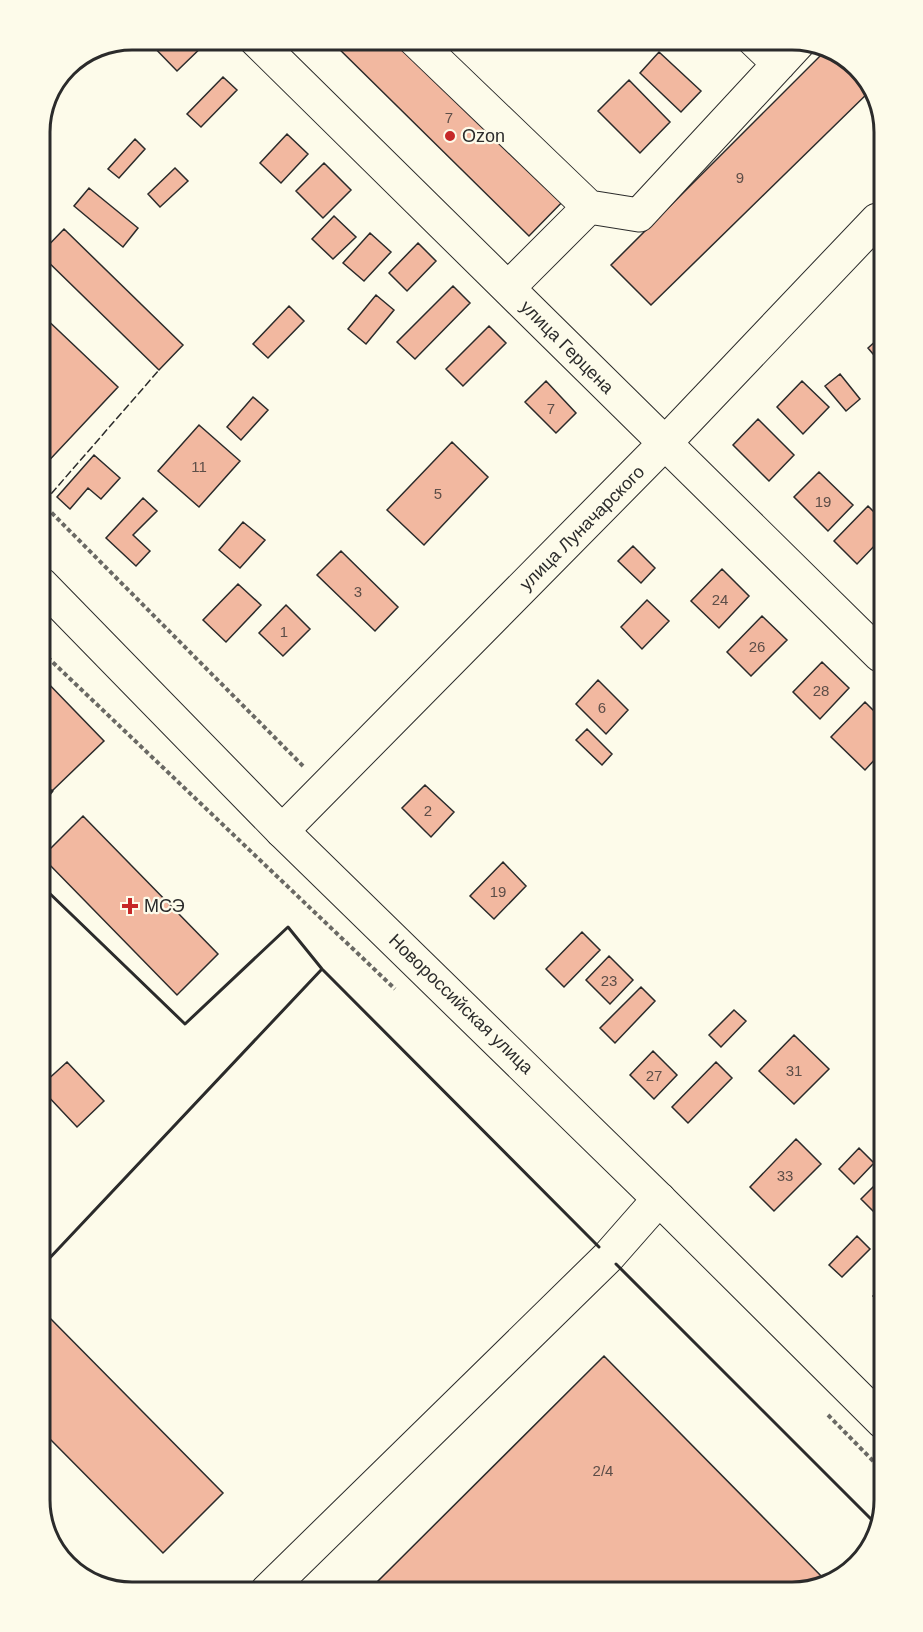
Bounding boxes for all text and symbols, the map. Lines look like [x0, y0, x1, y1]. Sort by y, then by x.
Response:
house number: 7 [445, 109, 453, 126]
place label: Ozon [462, 126, 505, 146]
marker: Ozon [443, 129, 457, 143]
house number: 9 [736, 169, 744, 186]
street label: улица Герцена [516, 296, 618, 398]
house number: 7 [547, 400, 555, 417]
house number: 11 [191, 458, 207, 475]
street label: улица Луначарского [516, 462, 648, 594]
house number: 5 [434, 485, 442, 502]
house number: 19 [815, 493, 831, 510]
house number: 3 [354, 583, 362, 600]
house number: 24 [712, 591, 728, 608]
house number: 1 [280, 623, 288, 640]
house number: 26 [749, 638, 765, 655]
house number: 28 [813, 682, 829, 699]
house number: 6 [598, 699, 606, 716]
house number: 2 [424, 802, 432, 819]
house number: 19 [490, 883, 506, 900]
place label: МСЭ [144, 896, 185, 916]
marker: МСЭ [121, 897, 139, 915]
street label: Новороссийская улица [385, 930, 538, 1079]
house number: 23 [601, 972, 617, 989]
house number: 31 [786, 1062, 802, 1079]
house number: 27 [646, 1067, 662, 1084]
house number: 33 [777, 1167, 793, 1184]
house number: 2/4 [593, 1462, 613, 1479]

